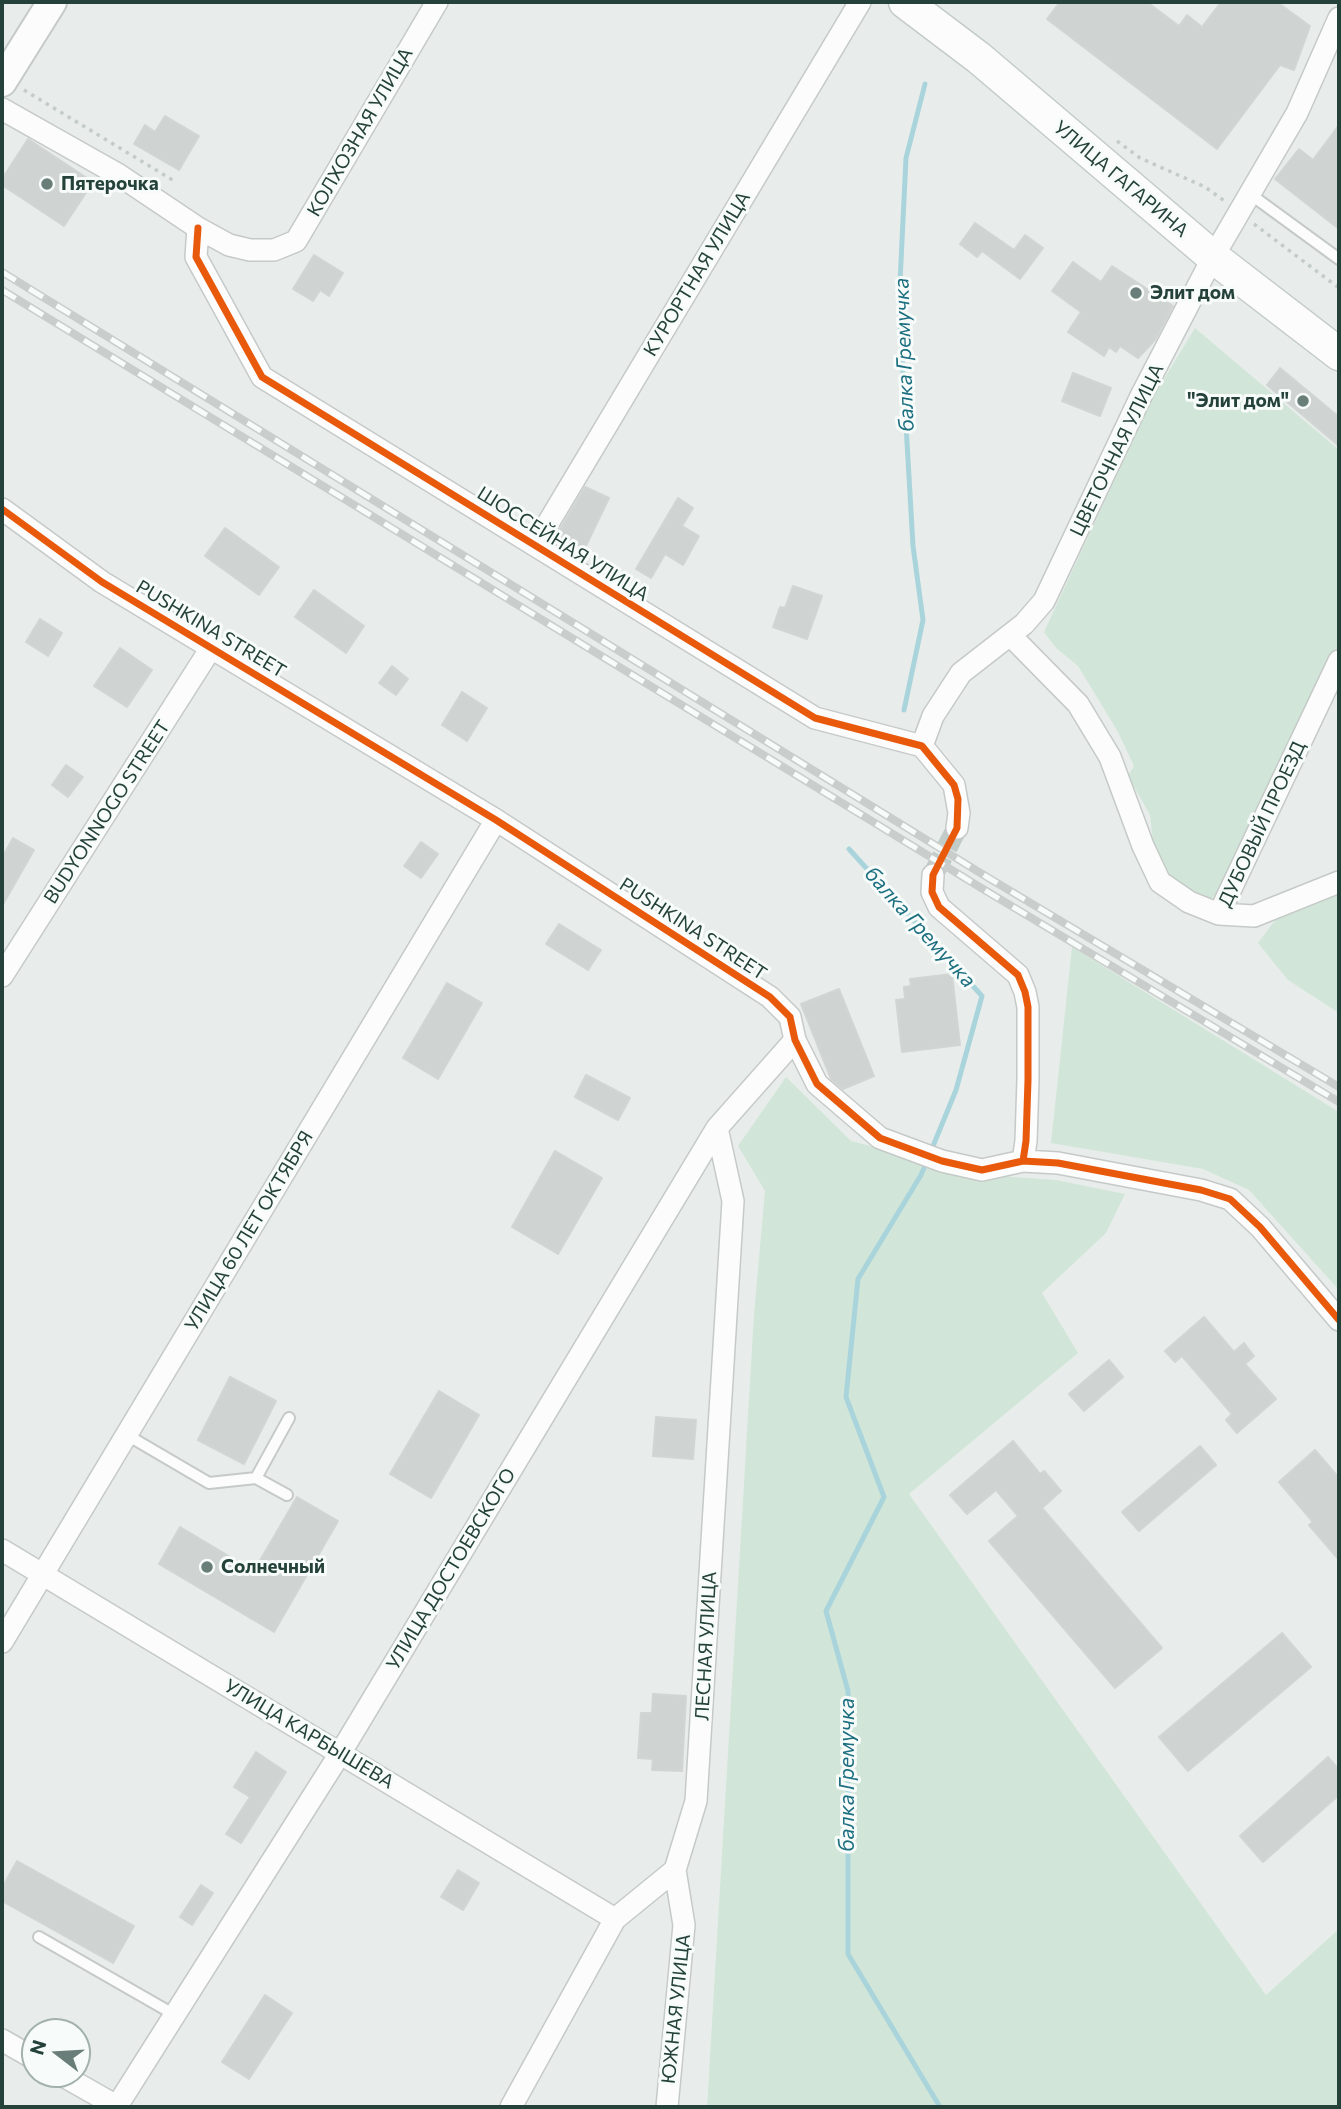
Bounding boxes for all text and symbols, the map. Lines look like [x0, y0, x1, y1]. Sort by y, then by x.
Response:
street label: КОЛХОЗНАЯ УЛИЦА [302, 43, 418, 221]
street label: УЛИЦА ГАГАРИНА [1049, 116, 1193, 242]
place label: Пятерочка [61, 173, 159, 195]
marker: Пятерочка [39, 176, 55, 192]
street label: КУРОРТНАЯ УЛИЦА [639, 188, 755, 360]
water label: балка Гремучка [889, 277, 919, 433]
place label: Элит дом [1150, 282, 1235, 304]
marker: Элит дом [1128, 285, 1144, 301]
street label: ЦВЕТОЧНАЯ УЛИЦА [1065, 360, 1169, 540]
place label: "Элит дом" [1187, 390, 1289, 412]
marker: "Элит дом" [1295, 393, 1311, 409]
street label: ШОССЕЙНАЯ УЛИЦА [473, 482, 653, 606]
street label: PUSHKINA STREET [132, 575, 290, 683]
street label: BUDYONNOGO STREET [39, 716, 175, 908]
street label: ДУБОВЫЙ ПРОЕЗД [1214, 737, 1310, 911]
water label: балка Гремучка [859, 861, 981, 993]
street label: PUSHKINA STREET [615, 873, 771, 985]
street label: УЛИЦА 60 ЛЕТ ОКТЯБРЯ [180, 1127, 318, 1335]
street label: УЛИЦА ДОСТОЕВСКОГО [382, 1464, 520, 1674]
place label: Солнечный [221, 1556, 325, 1578]
marker: Солнечный [199, 1559, 215, 1575]
street label: ЛЕСНАЯ УЛИЦА [691, 1571, 721, 1721]
street label: УЛИЦА КАРБЫШЕВА [220, 1674, 398, 1794]
water label: балка Гремучка [834, 1698, 860, 1852]
street label: ЮЖНАЯ УЛИЦА [657, 1933, 695, 2085]
north arrow [21, 2018, 91, 2088]
text: N [24, 2037, 50, 2057]

